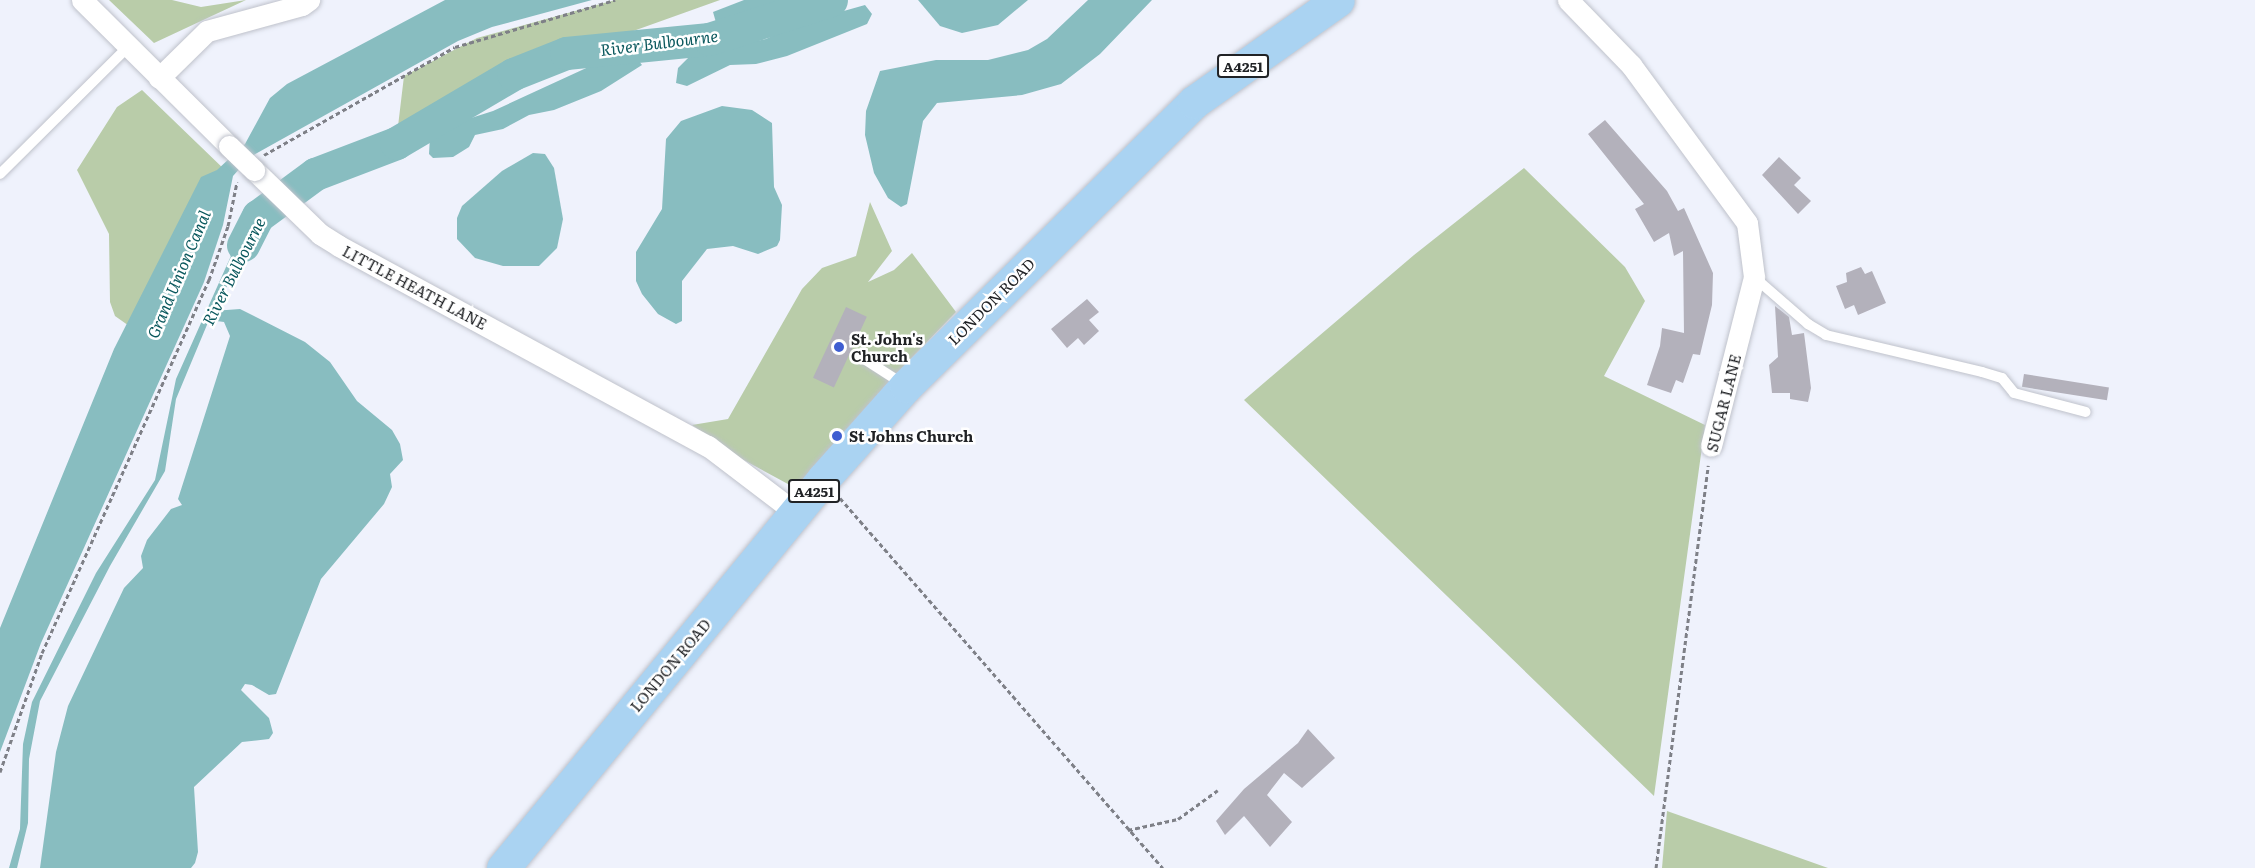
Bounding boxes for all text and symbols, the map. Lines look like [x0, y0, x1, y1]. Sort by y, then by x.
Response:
water label: River Bulbourne [599, 25, 719, 59]
road number: A4251 [1216, 55, 1270, 77]
water label: Grand Union Canal [142, 207, 214, 341]
water label: River Bulbourne [198, 214, 268, 328]
street label: LITTLE HEATH LANE [340, 241, 490, 333]
street label: LONDON ROAD [944, 254, 1038, 348]
place label: St. John's Church [851, 329, 923, 364]
marker: St. John's Church [832, 340, 846, 354]
street label: SUGAR LANE [1702, 352, 1744, 454]
place label: St Johns Church [849, 427, 973, 445]
marker: St Johns Church [830, 429, 844, 443]
road number: A4251 [787, 480, 841, 502]
street label: LONDON ROAD [626, 615, 714, 715]

